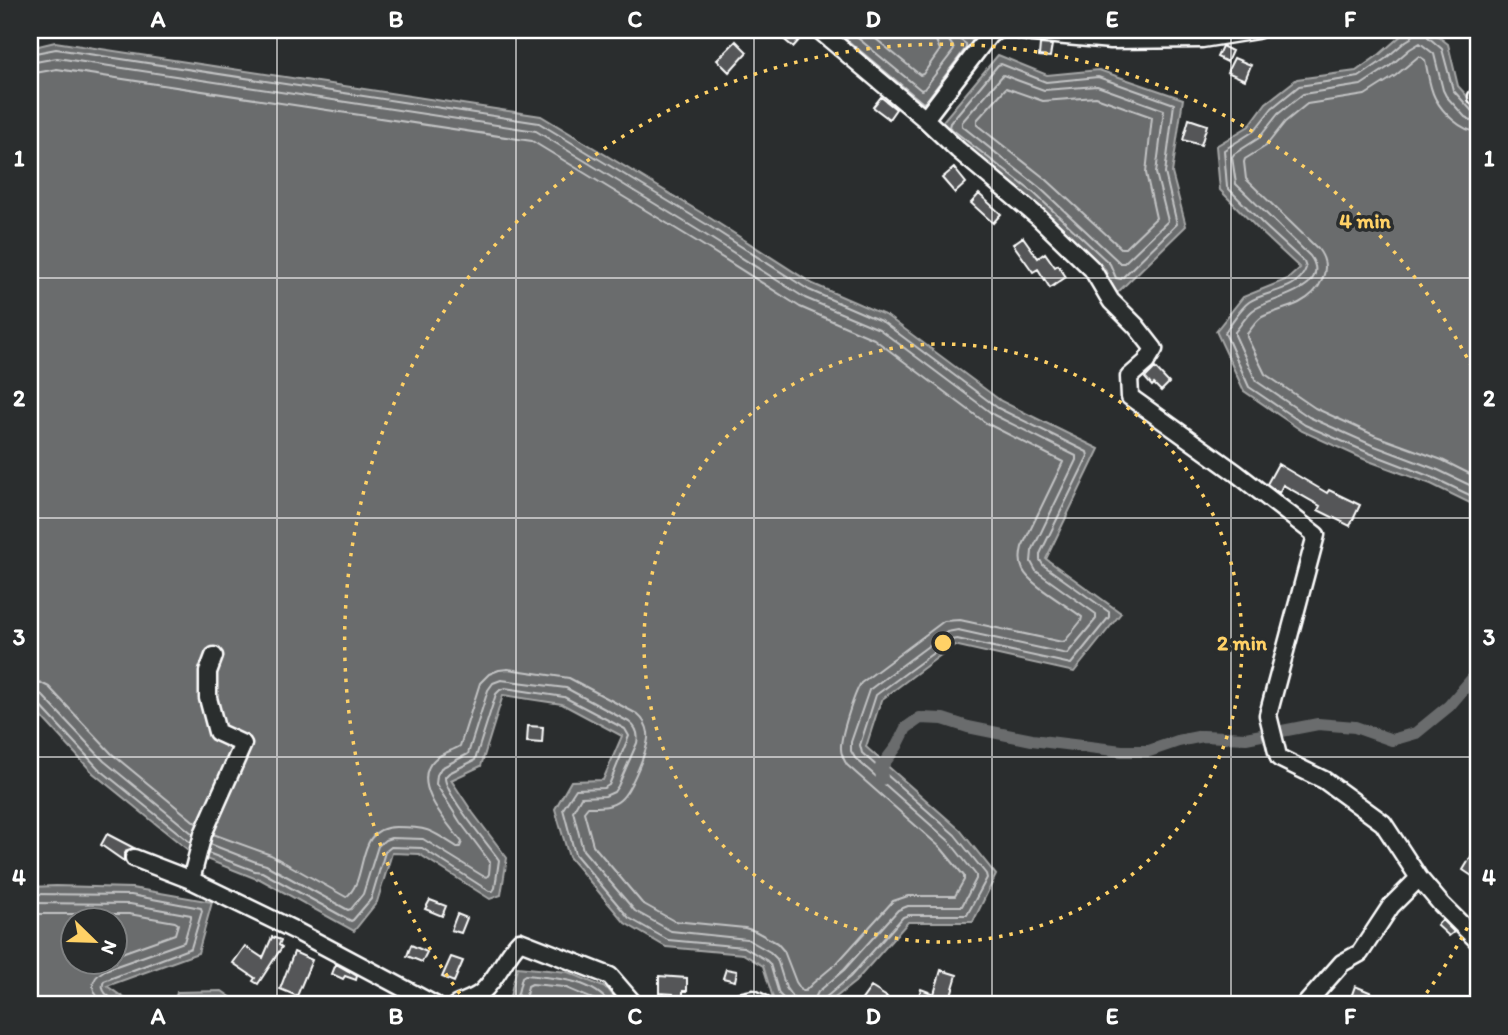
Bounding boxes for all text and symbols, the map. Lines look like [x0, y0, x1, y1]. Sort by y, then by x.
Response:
text: A [150, 5, 166, 33]
text: B [389, 5, 404, 33]
text: C [628, 5, 643, 33]
text: D [865, 5, 881, 33]
text: E [1106, 5, 1119, 33]
text: F [1344, 5, 1357, 33]
text: 1 [14, 144, 25, 172]
text: 1 [1484, 144, 1495, 172]
text: 4 min [1339, 208, 1392, 233]
text: 2 [13, 384, 26, 412]
text: 2 [1483, 384, 1496, 412]
text: 3 [13, 623, 26, 651]
text: 3 [1483, 623, 1496, 651]
text: 2 min [1217, 630, 1268, 655]
centre of rings [931, 631, 955, 655]
text: 4 [12, 863, 26, 891]
text: 4 [1482, 863, 1496, 891]
north arrow [60, 906, 130, 976]
text: N [96, 937, 122, 958]
text: A [150, 1002, 166, 1030]
text: B [389, 1002, 404, 1030]
text: C [628, 1002, 643, 1030]
text: D [865, 1002, 881, 1030]
text: E [1106, 1002, 1119, 1030]
text: F [1344, 1002, 1357, 1030]

